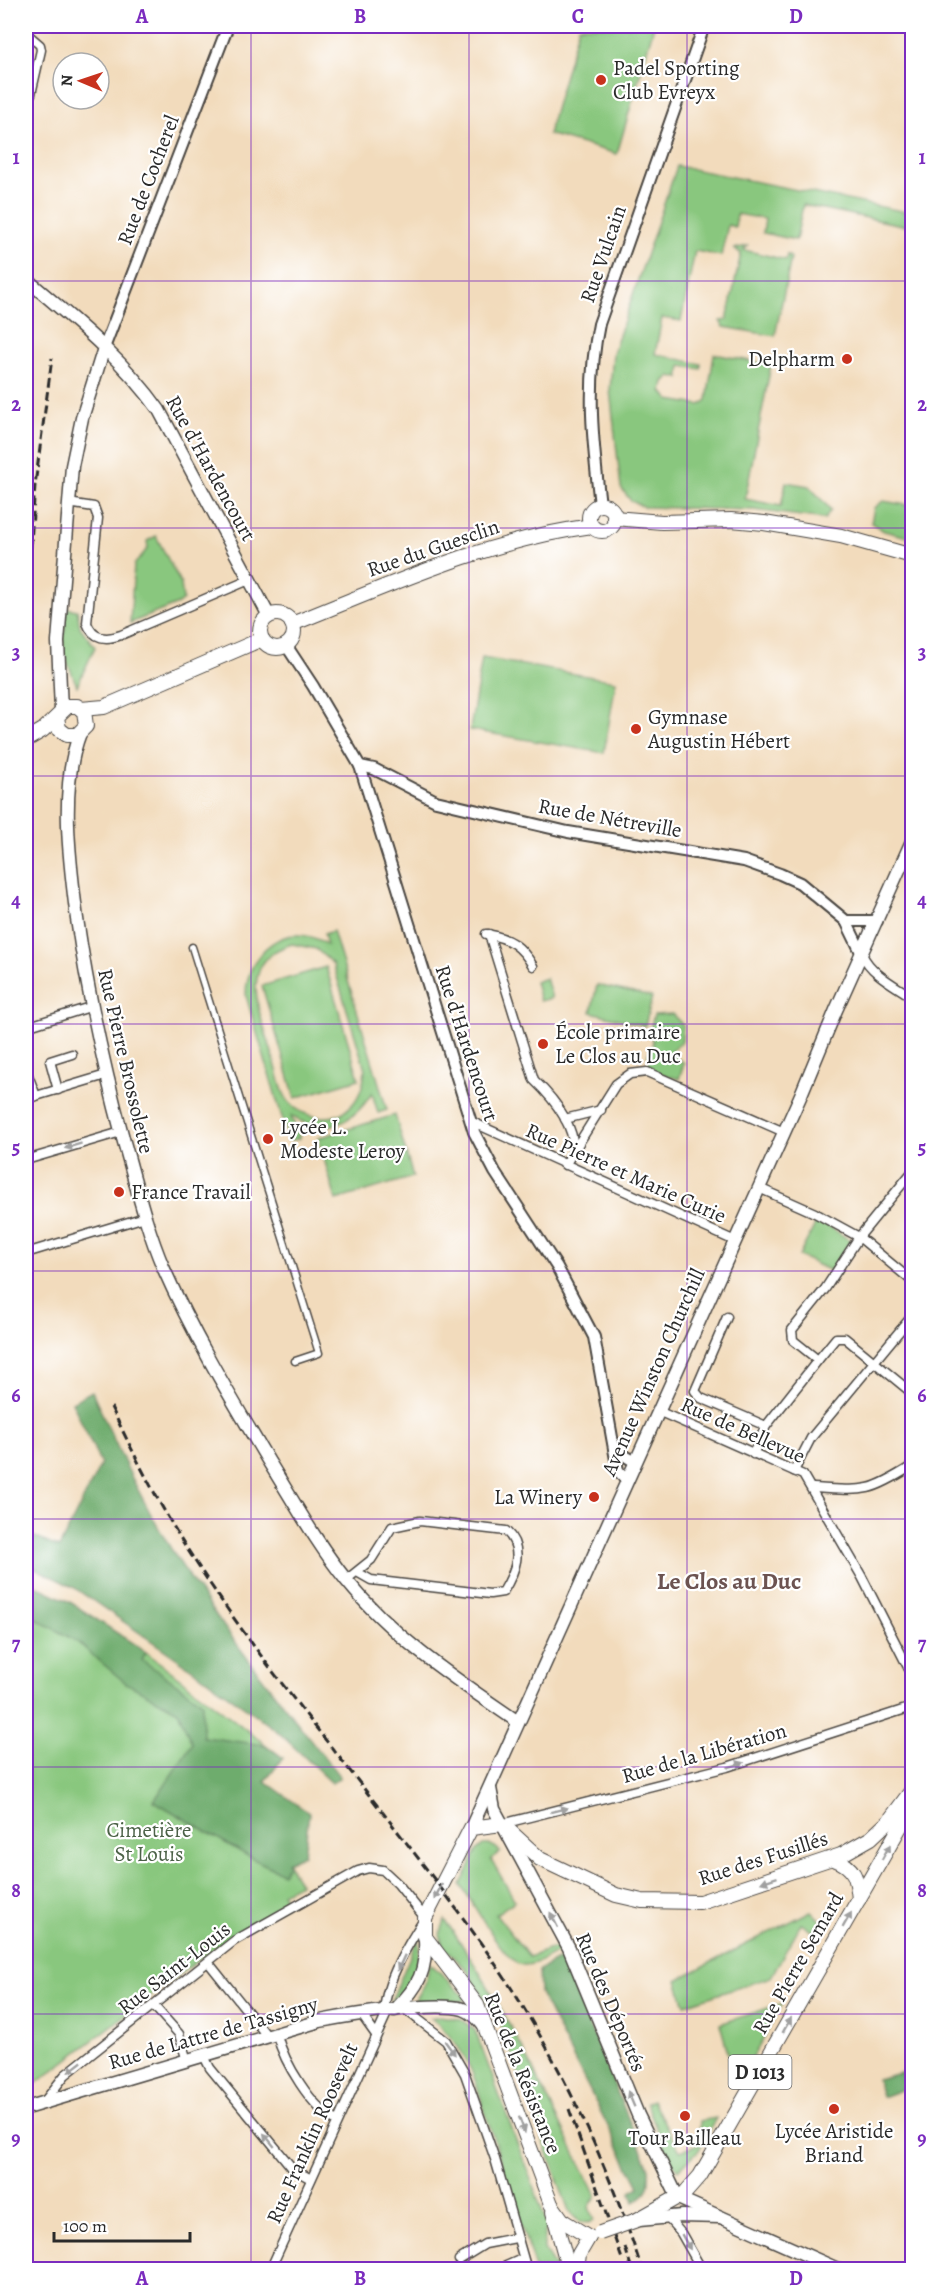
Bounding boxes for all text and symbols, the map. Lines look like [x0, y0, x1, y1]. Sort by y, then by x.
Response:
text: A [135, 3, 149, 30]
text: B [354, 3, 366, 30]
text: C [572, 3, 584, 30]
text: D [789, 3, 803, 30]
north arrow [51, 51, 111, 111]
place label: Padel Sporting Club Evreyx [613, 54, 740, 106]
marker: Padel Sporting Club Evreyx [594, 73, 608, 87]
text: N [56, 74, 78, 87]
street label: Rue de Cocherel [110, 111, 186, 249]
text: 1 [12, 144, 20, 171]
text: 1 [918, 144, 926, 171]
street label: Rue Vulcain [573, 201, 633, 307]
place label: Delpharm [748, 345, 835, 373]
marker: Delpharm [840, 352, 854, 366]
street label: Rue d'Hardencourt [159, 390, 263, 546]
text: 2 [11, 391, 21, 418]
text: 2 [917, 391, 927, 418]
street label: Rue du Guesclin [363, 512, 503, 584]
text: 3 [12, 639, 20, 666]
text: 3 [918, 639, 926, 666]
place label: Gymnase Augustin Hébert [647, 703, 790, 755]
marker: Gymnase Augustin Hébert [629, 722, 643, 736]
street label: Rue de Nétreville [536, 792, 684, 844]
text: 4 [11, 887, 21, 914]
text: 4 [917, 887, 927, 914]
street label: Rue d'Hardencourt [429, 961, 505, 1125]
street label: Rue Pierre Brossolette [91, 966, 161, 1156]
place label: École primaire Le Clos au Duc [555, 1018, 681, 1070]
marker: École primaire Le Clos au Duc [536, 1037, 550, 1051]
place label: Lycée L. Modeste Leroy [280, 1113, 405, 1165]
street label: Rue Pierre et Marie Curie [521, 1116, 731, 1230]
marker: Lycée L. Modeste Leroy [261, 1132, 275, 1146]
text: 5 [12, 1134, 20, 1161]
text: 5 [918, 1134, 926, 1161]
one-way arrow [64, 1142, 82, 1151]
place label: France Travail [131, 1178, 251, 1206]
marker: France Travail [112, 1185, 126, 1199]
street label: Avenue Winston Churchill [594, 1264, 711, 1481]
text: 6 [11, 1382, 21, 1409]
text: 6 [917, 1382, 927, 1409]
street label: Rue de Bellevue [676, 1390, 810, 1470]
place label: La Winery [494, 1483, 583, 1511]
marker: La Winery [587, 1490, 601, 1504]
district label: Le Clos au Duc [657, 1565, 801, 1597]
text: 7 [12, 1630, 21, 1657]
text: 7 [918, 1630, 927, 1657]
street label: Rue de la Libération [618, 1716, 790, 1790]
one-way arrow [727, 1759, 745, 1769]
one-way arrow [550, 1805, 568, 1815]
park label: Cimetière St Louis [106, 1816, 192, 1868]
street label: Rue des Fusillés [694, 1824, 832, 1892]
one-way arrow [881, 1844, 891, 1861]
one-way arrow [759, 1876, 777, 1886]
text: 8 [11, 1877, 21, 1904]
text: 8 [917, 1877, 927, 1904]
one-way arrow [433, 1884, 443, 1901]
street label: Rue Pierre Semard [746, 1886, 850, 2039]
one-way arrow [549, 1911, 559, 1928]
one-way arrow [842, 1911, 852, 1928]
street label: Rue Saint-Louis [112, 1915, 236, 2021]
street label: Rue des Déportés [569, 1928, 653, 2076]
one-way arrow [396, 1955, 405, 1972]
street label: Rue de la Résistance [478, 1988, 568, 2158]
street label: Rue de Lattre de Tassigny [105, 1990, 322, 2076]
one-way arrow [782, 2016, 792, 2033]
street label: Rue Franklin Roosevelt [260, 2038, 365, 2228]
one-way arrow [444, 2040, 456, 2056]
road number: D 1013 [728, 2055, 792, 2089]
one-way arrow [67, 2061, 83, 2074]
one-way arrow [626, 2090, 635, 2108]
marker: Lycée Aristide Briand [827, 2102, 841, 2116]
marker: Tour Bailleau [678, 2109, 692, 2123]
one-way arrow [518, 2116, 528, 2134]
place label: Lycée Aristide Briand [775, 2117, 893, 2169]
place label: Tour Bailleau [628, 2124, 742, 2152]
text: 9 [11, 2125, 21, 2152]
text: 9 [917, 2125, 927, 2152]
one-way arrow [263, 2132, 275, 2147]
scale bar [54, 2205, 190, 2243]
text: 100 m [63, 2214, 107, 2238]
one-way arrow [681, 2234, 691, 2251]
text: A [135, 2265, 149, 2292]
text: B [354, 2265, 366, 2292]
text: C [572, 2265, 584, 2292]
text: D [789, 2265, 803, 2292]

